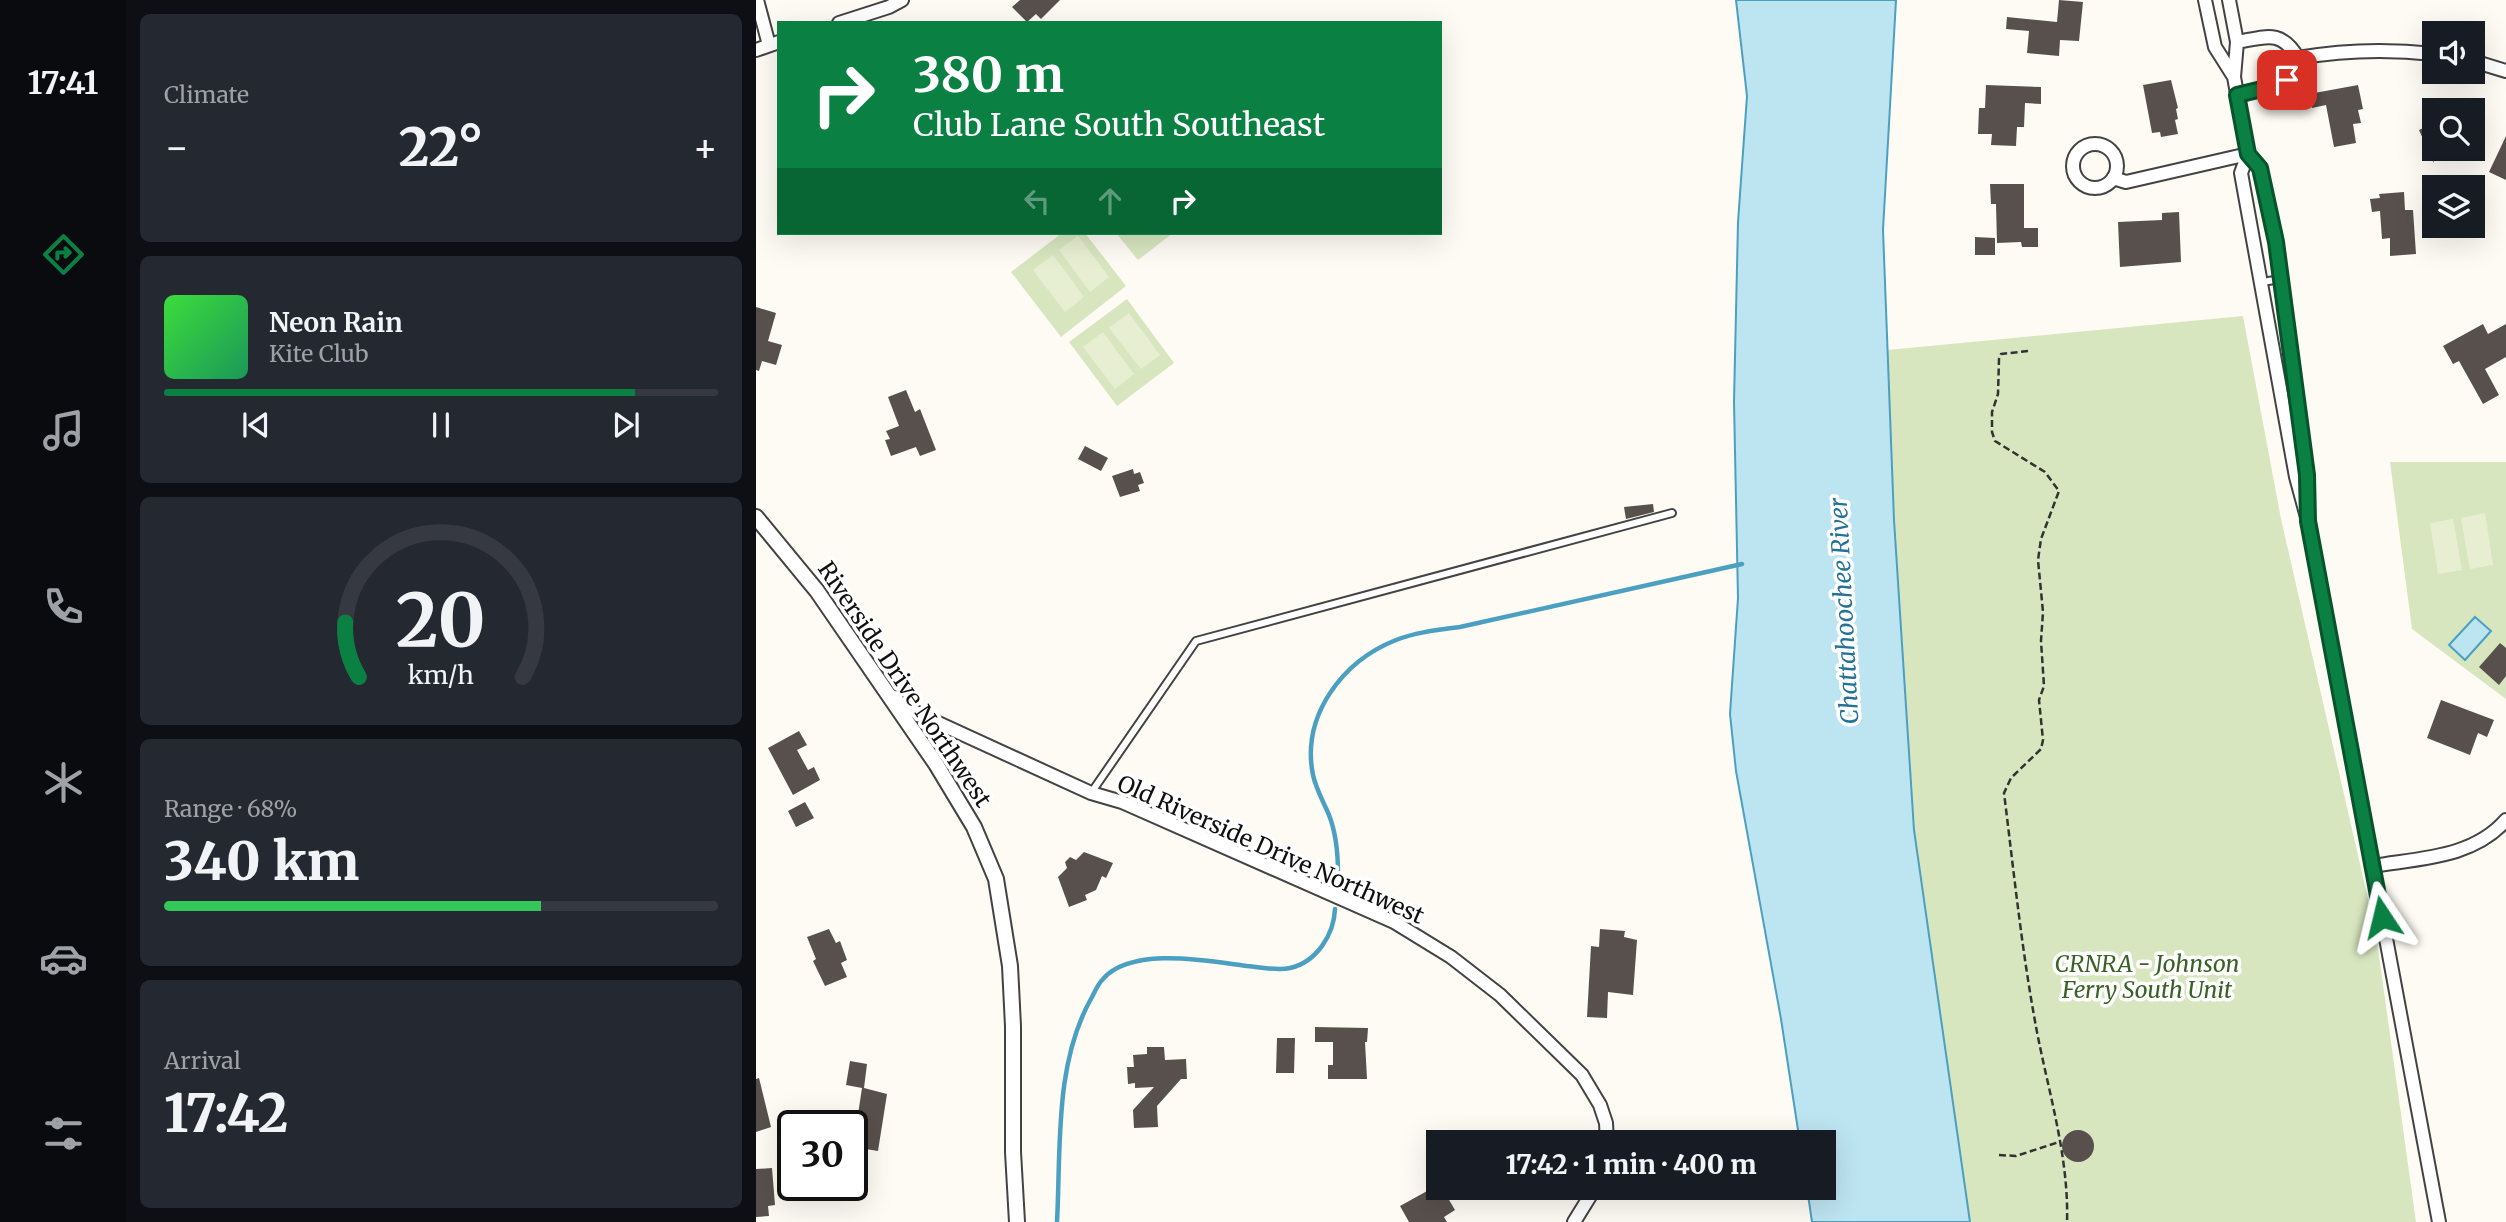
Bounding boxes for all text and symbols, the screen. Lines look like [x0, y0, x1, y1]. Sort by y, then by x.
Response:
map controls [2422, 21, 2485, 238]
button: sound [2422, 21, 2485, 84]
text: 380 m [913, 44, 1064, 105]
icon: right [798, 49, 889, 140]
pin [2257, 50, 2317, 110]
icon: arrive [2268, 61, 2306, 99]
text: 17:41 [28, 63, 98, 103]
text: Climate [164, 80, 249, 109]
button: search [2422, 98, 2485, 161]
text: Club Lane South Southeast [913, 105, 1325, 145]
text: 22° [399, 115, 483, 180]
text: − [164, 124, 189, 171]
text: + [693, 124, 718, 171]
button: layers [2422, 175, 2485, 238]
icon: left [1018, 182, 1056, 220]
icon: ahead [1091, 182, 1129, 220]
icon: right [1164, 182, 1202, 220]
icon: directions [39, 230, 88, 279]
text: Neon Rain [269, 306, 403, 339]
text: Kite Club [269, 339, 368, 368]
icon: music [39, 406, 88, 455]
icon: previous [237, 406, 275, 444]
icon: pause [422, 406, 460, 444]
icon: next [607, 406, 645, 444]
water label: Chattahoochee River [1823, 496, 1865, 725]
street label: Riverside Drive Northwest [812, 556, 998, 812]
text: 20 [396, 575, 486, 667]
icon: phone [39, 582, 88, 631]
text: km/h [408, 659, 474, 691]
icon: climate [39, 758, 88, 807]
street label: Old Riverside Drive Northwest [1113, 768, 1429, 930]
text: Range · 68% [164, 794, 297, 823]
text: 340 km [164, 829, 359, 894]
position arrow [2345, 880, 2419, 954]
icon: car [39, 934, 88, 983]
park label: CRNRA - Johnson Ferry South Unit [2055, 949, 2239, 1004]
text: Arrival [164, 1046, 241, 1075]
text: 17:42 [164, 1081, 288, 1146]
icon: filters [39, 1109, 88, 1158]
speed limit sign: 30 [777, 1110, 868, 1201]
text: 17:42 · 1 min · 400 m [1505, 1148, 1757, 1181]

